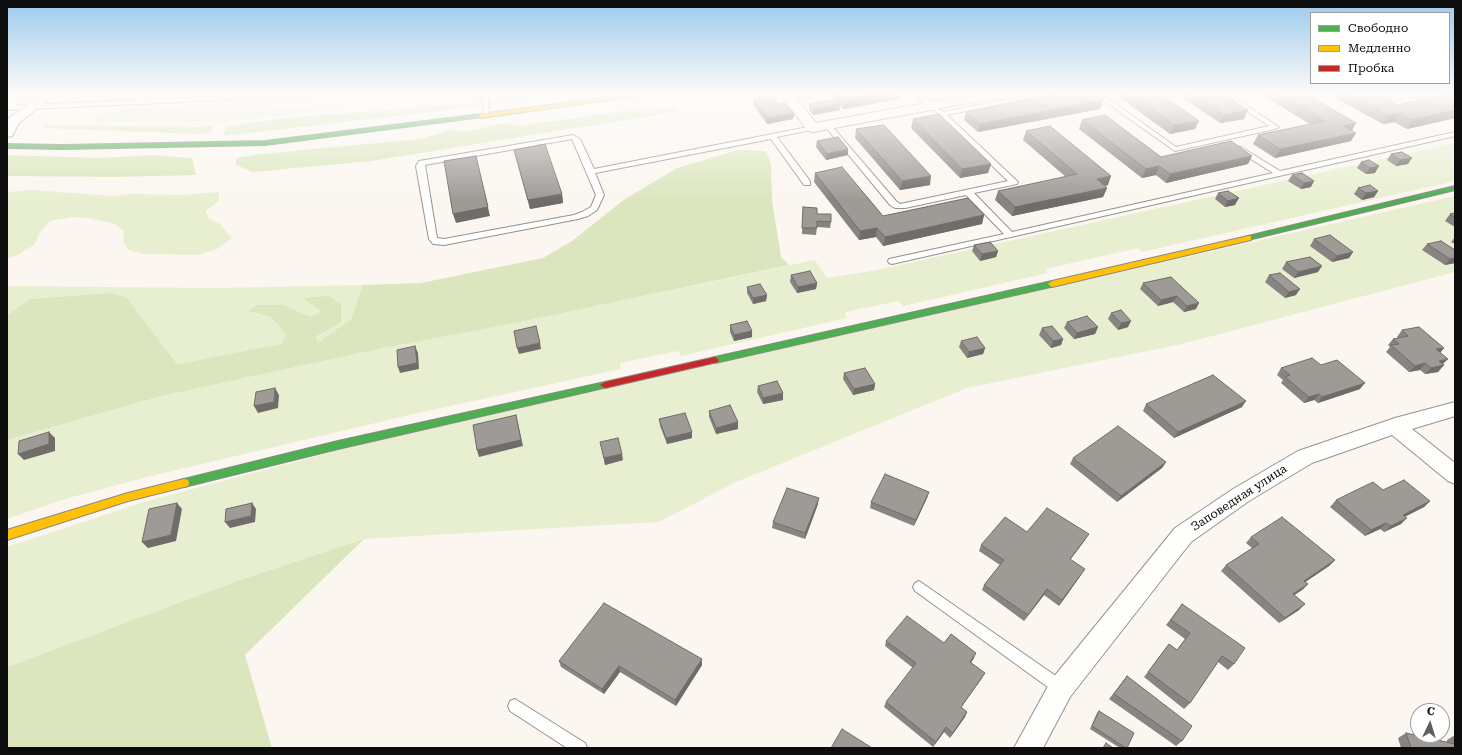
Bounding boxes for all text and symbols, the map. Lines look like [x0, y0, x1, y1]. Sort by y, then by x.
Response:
legend [1310, 12, 1450, 84]
text: Свободно [1348, 21, 1408, 35]
text: Медленно [1348, 41, 1411, 55]
text: Пробка [1348, 61, 1394, 75]
street label: Заповедная улица [1188, 462, 1290, 534]
north arrow [1410, 703, 1450, 743]
text: С [1426, 705, 1435, 718]

